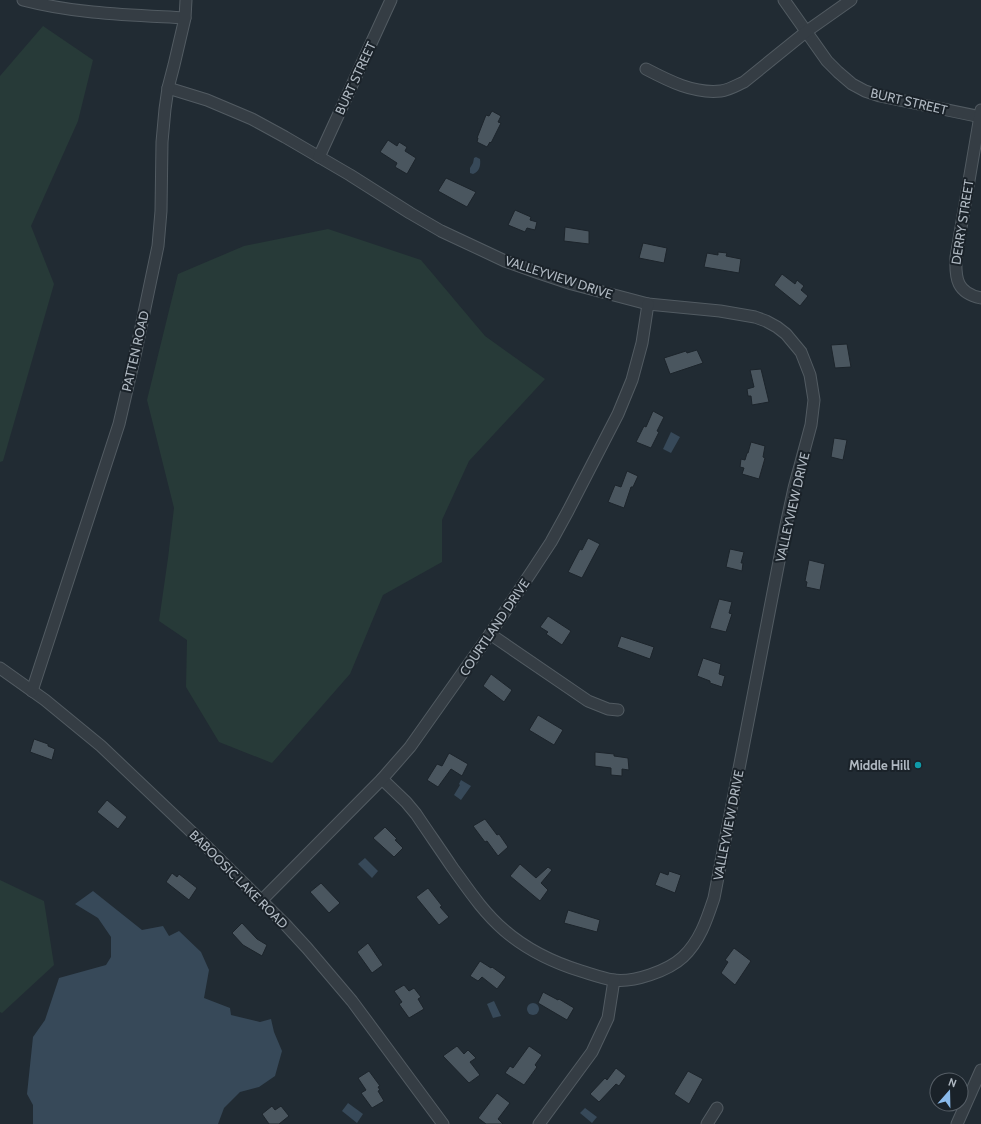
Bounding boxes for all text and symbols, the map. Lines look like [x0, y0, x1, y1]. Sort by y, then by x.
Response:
street label: BURT STREET [331, 39, 379, 117]
street label: BURT STREET [869, 84, 949, 118]
street label: DERRY STREET [947, 178, 977, 266]
street label: VALLEYVIEW DRIVE [503, 252, 615, 302]
street label: PATTEN ROAD [118, 309, 152, 393]
street label: VALLEYVIEW DRIVE [772, 450, 812, 564]
street label: COURTLAND DRIVE [456, 575, 532, 679]
place label: Middle Hill [849, 757, 911, 773]
marker: Middle Hill [913, 760, 923, 770]
street label: VALLEYVIEW DRIVE [709, 768, 747, 882]
street label: BABOOSIC LAKE ROAD [186, 826, 292, 932]
north arrow [929, 1072, 969, 1112]
text: N [946, 1075, 958, 1091]

